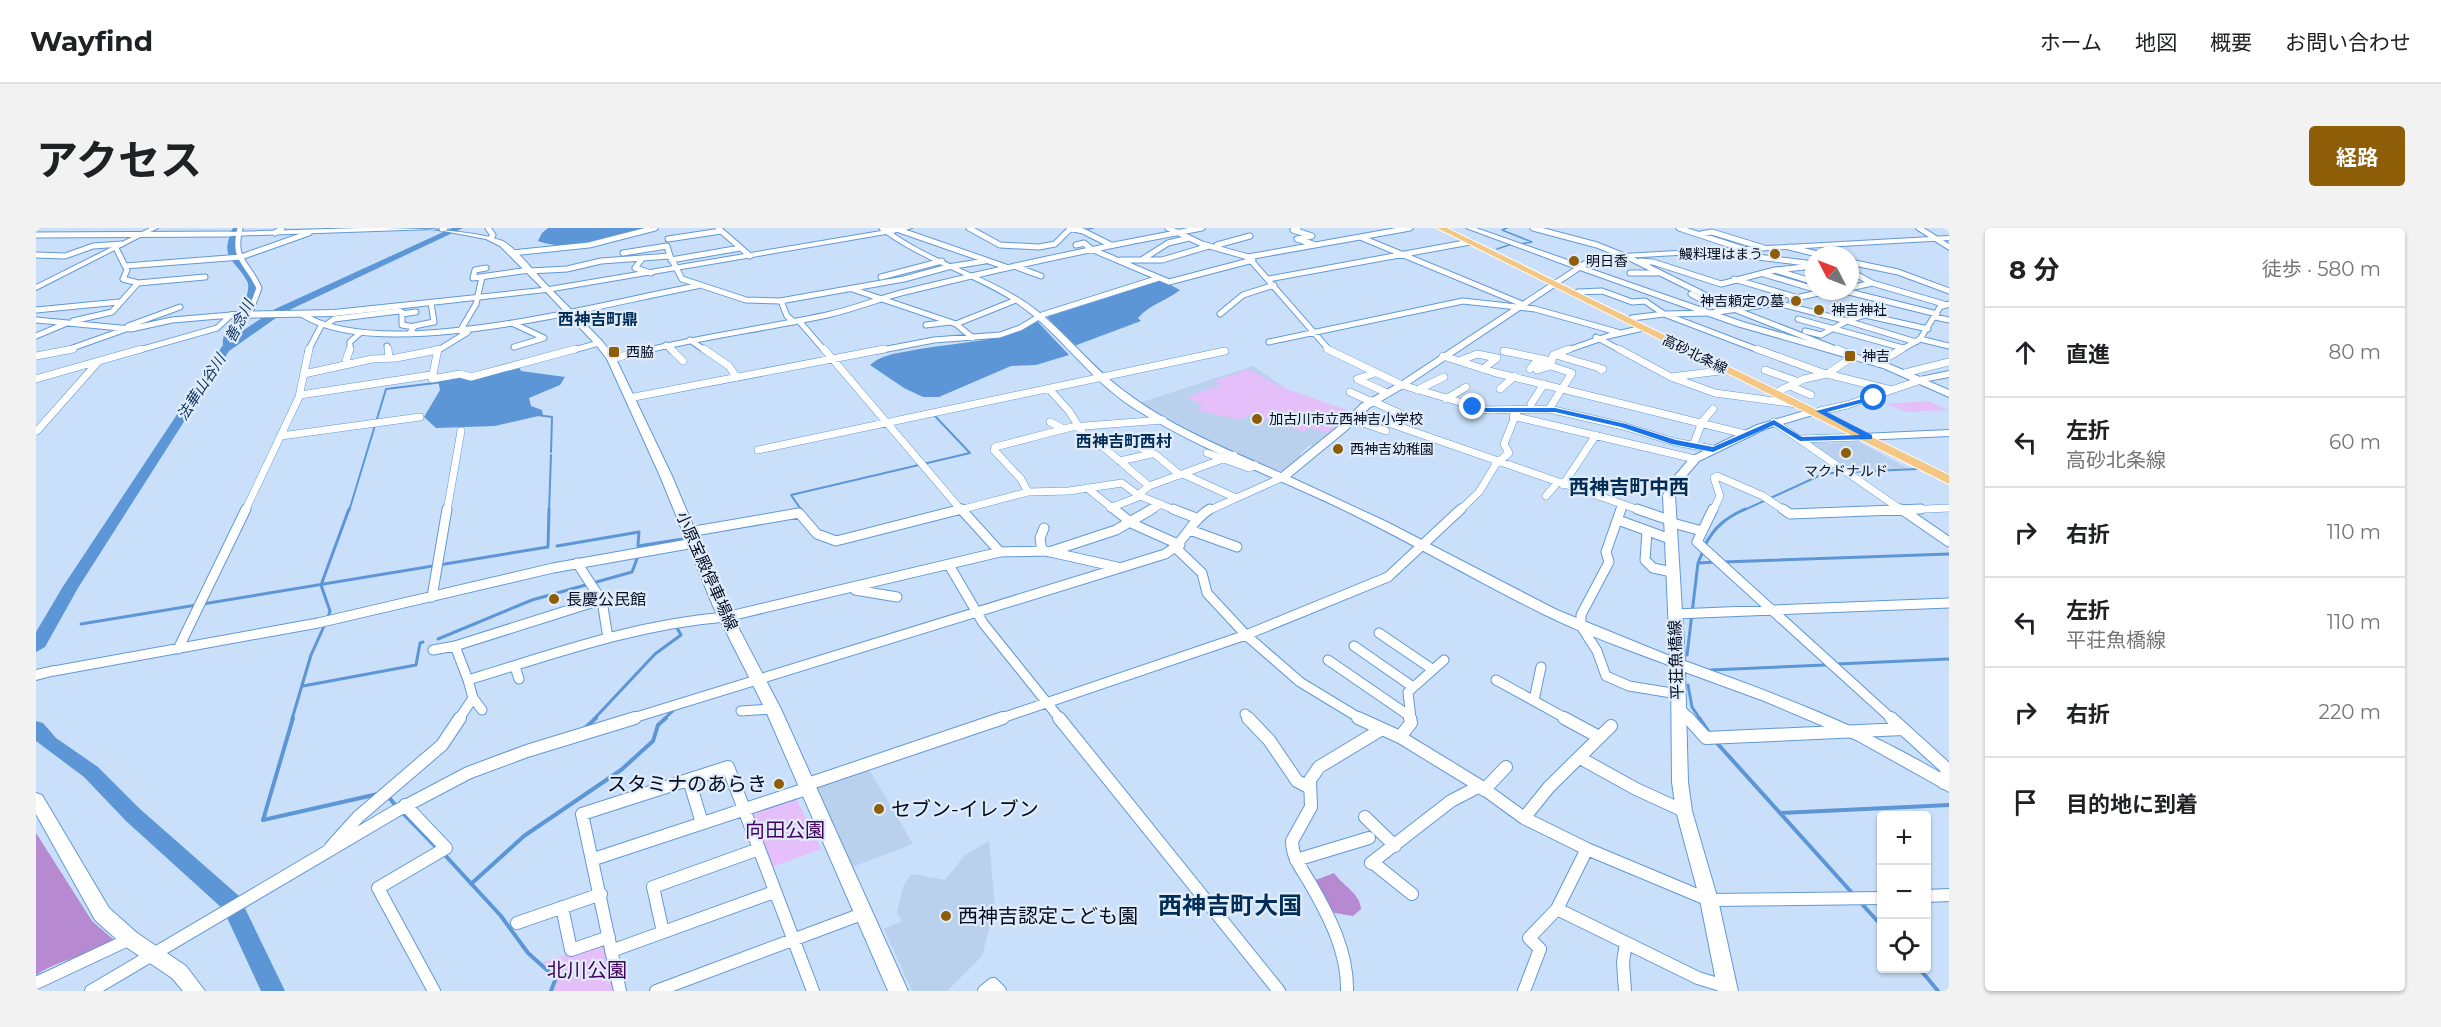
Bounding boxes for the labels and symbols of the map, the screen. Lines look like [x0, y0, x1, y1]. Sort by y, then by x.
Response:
place label: 鰻料理はまう [1679, 245, 1763, 263]
north arrow [1805, 246, 1859, 300]
marker: 鰻料理はまう [1768, 247, 1782, 261]
place label: 明日香 [1586, 252, 1628, 270]
marker: 明日香 [1567, 254, 1581, 268]
place label: 神吉頼定の墓 [1700, 292, 1784, 310]
marker: 神吉頼定の墓 [1789, 294, 1803, 308]
water label: 善念川 [220, 295, 259, 345]
place label: 神吉神社 [1831, 301, 1887, 319]
marker: 神吉神社 [1812, 303, 1826, 317]
district label: 西神吉町鼎 [558, 310, 638, 329]
street label: 高砂北条線 [1660, 331, 1730, 377]
place label: 西脇 [626, 343, 654, 361]
marker: 西脇 [607, 345, 621, 359]
place label: 神吉 [1862, 347, 1890, 365]
water label: 法華山谷川 [173, 349, 230, 424]
marker: 神吉 [1843, 349, 1857, 363]
route start [1860, 384, 1886, 410]
route end [1459, 393, 1485, 419]
place label: 加古川市立西神吉小学校 [1269, 410, 1423, 428]
marker: 加古川市立西神吉小学校 [1250, 412, 1264, 426]
district label: 西神吉町西村 [1076, 432, 1172, 451]
place label: 西神吉幼稚園 [1350, 440, 1434, 458]
marker: 西神吉幼稚園 [1331, 442, 1345, 456]
marker: マクドナルド [1839, 446, 1853, 460]
place label: マクドナルド [1804, 462, 1888, 480]
district label: 西神吉町中西 [1569, 475, 1689, 499]
street label: 小原宝殿停車場線 [672, 509, 742, 633]
place label: 長慶公民館 [566, 590, 646, 609]
marker: 長慶公民館 [547, 592, 561, 606]
street label: 平荘魚橋線 [1665, 620, 1687, 700]
place label: スタミナのあらき [607, 772, 767, 796]
marker: スタミナのあらき [772, 777, 786, 791]
place label: セブン-イレブン [891, 797, 1039, 821]
marker: セブン-イレブン [872, 802, 886, 816]
park label: 向田公園 [745, 818, 825, 842]
district label: 西神吉町大国 [1158, 891, 1302, 920]
place label: 西神吉認定こども園 [958, 904, 1138, 928]
marker: 西神吉認定こども園 [939, 909, 953, 923]
park label: 北川公園 [547, 958, 627, 982]

